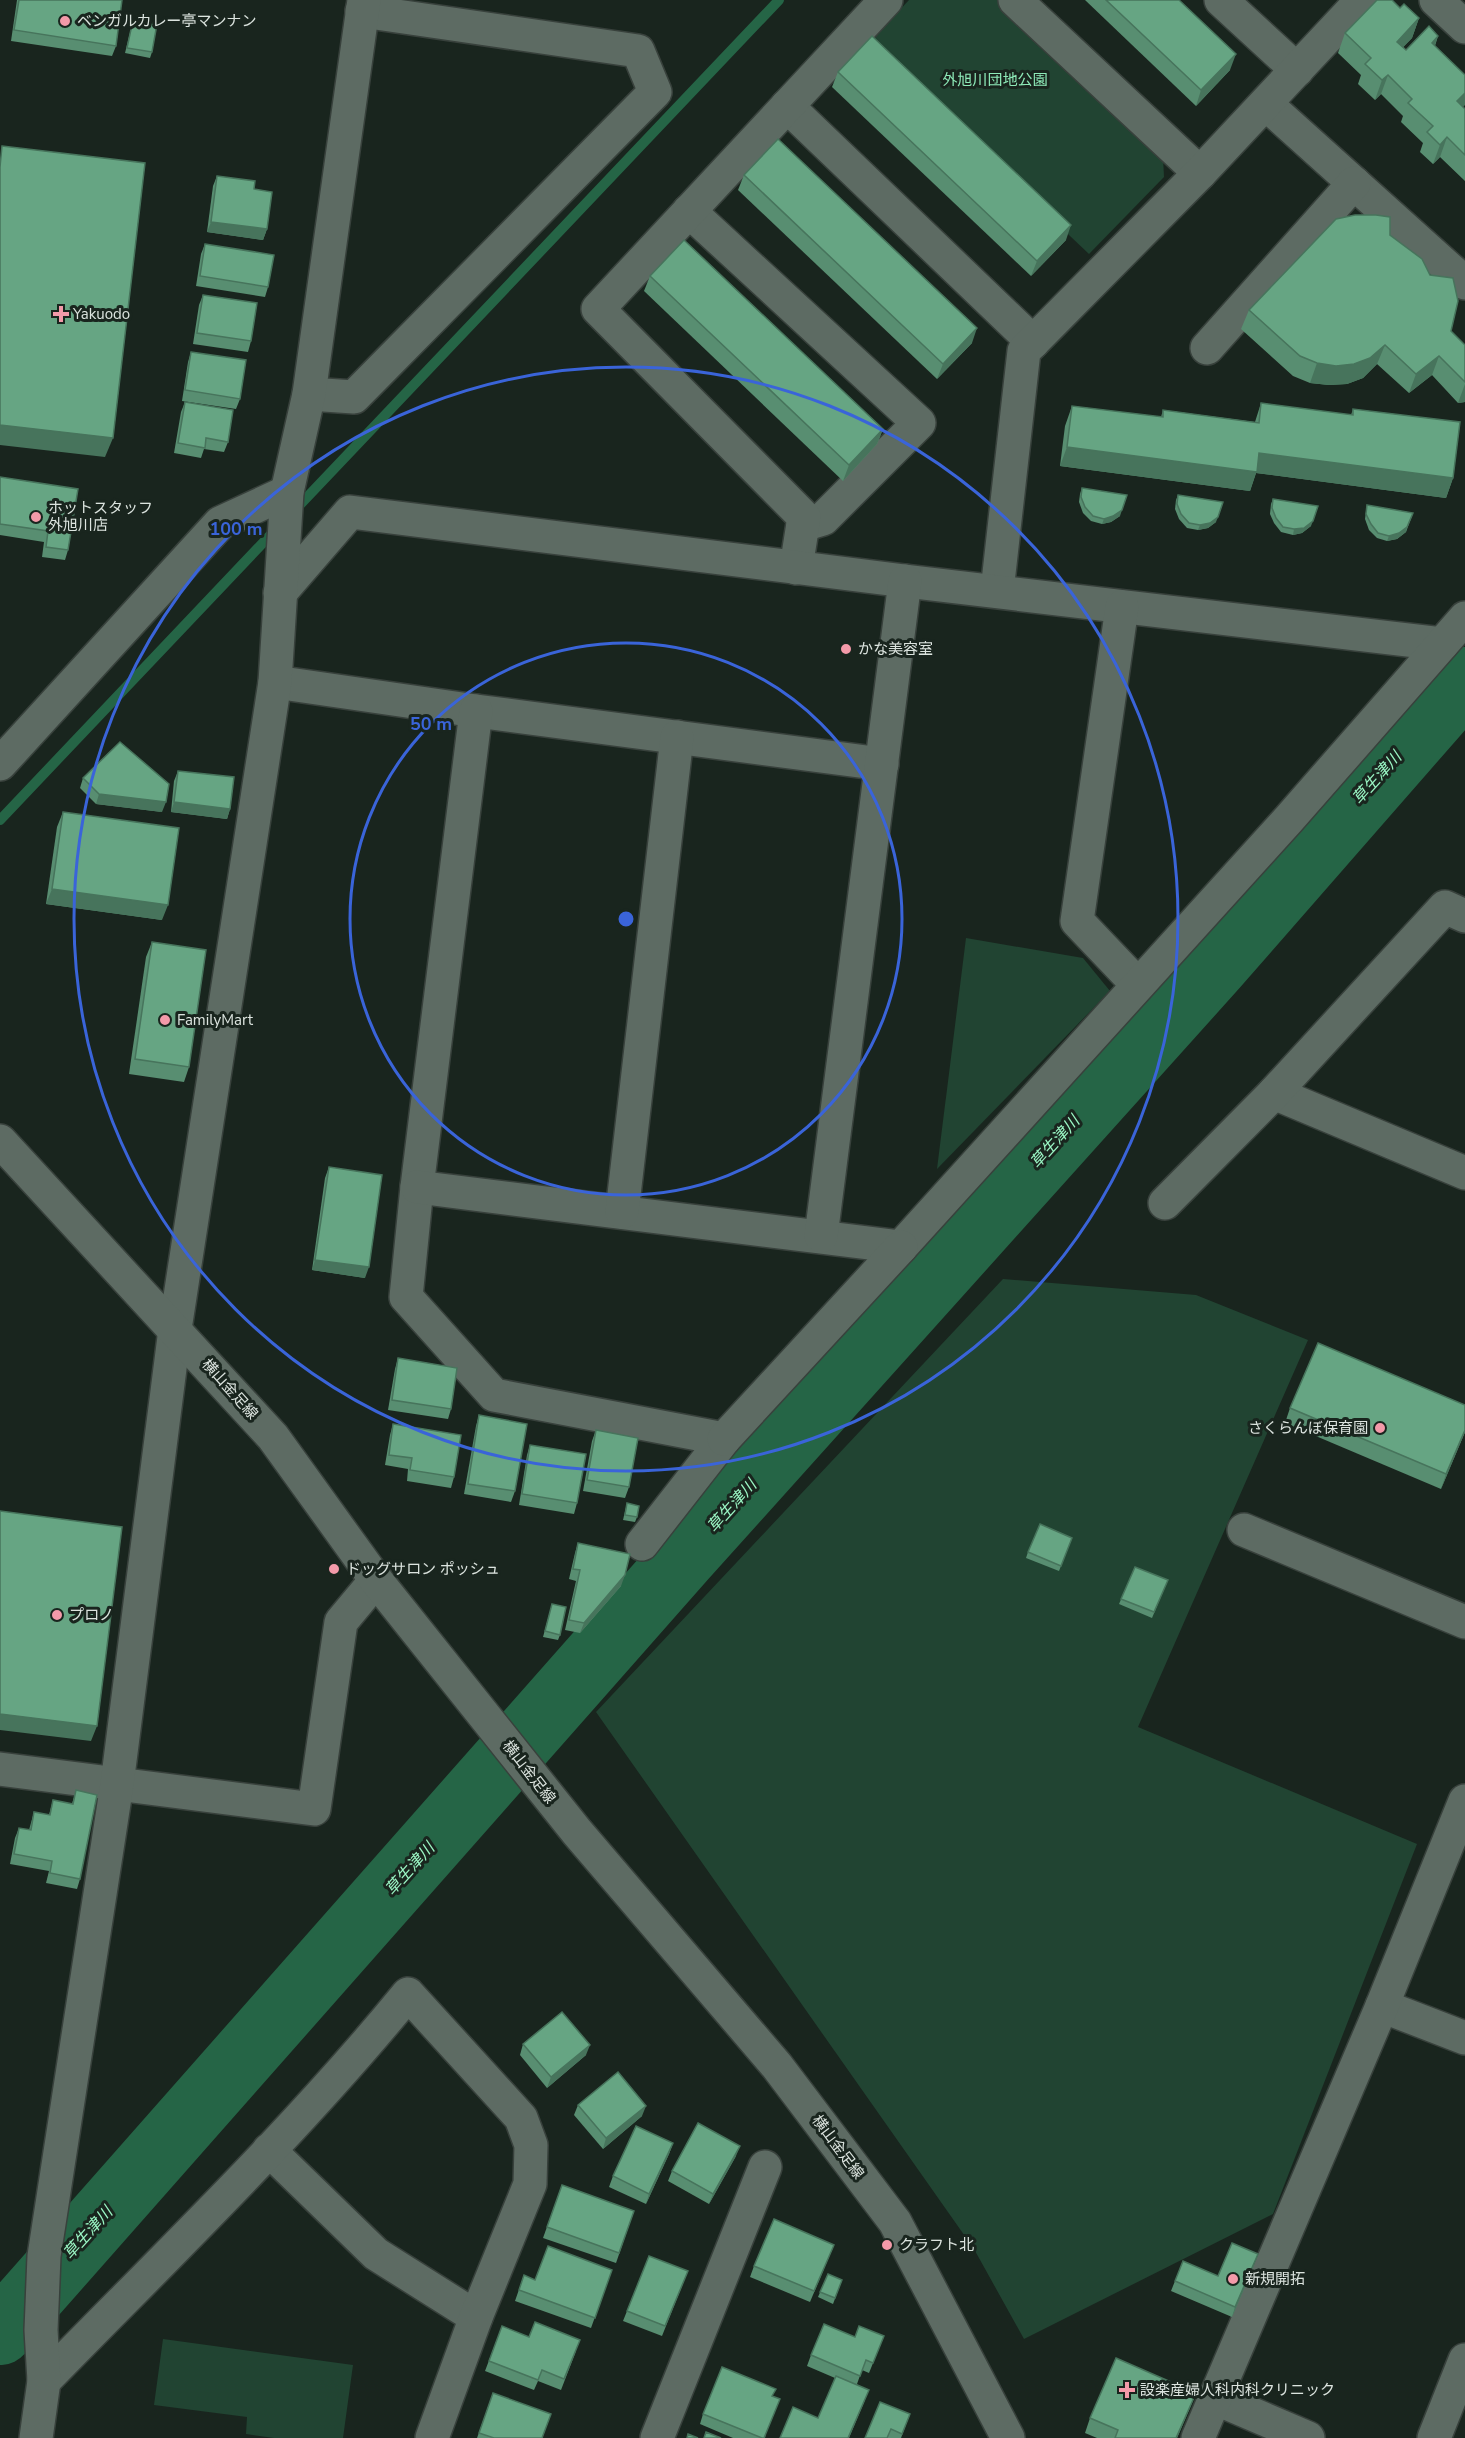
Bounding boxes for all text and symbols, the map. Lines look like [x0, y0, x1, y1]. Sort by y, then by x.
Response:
place label: ベンガルカレー亭マンナン [77, 11, 257, 31]
marker: ベンガルカレー亭マンナン [58, 14, 72, 28]
park label: 外旭川団地公園 [942, 70, 1048, 90]
place label: Yakuodo [72, 304, 130, 324]
marker: Yakuodo [54, 307, 68, 321]
place label: ホットスタッフ 外旭川店 [48, 498, 153, 535]
marker: ホットスタッフ 外旭川店 [29, 510, 43, 524]
text: 100 m [209, 517, 263, 541]
place label: かな美容室 [858, 639, 933, 659]
marker: かな美容室 [839, 642, 853, 656]
text: 50 m [410, 712, 452, 736]
water label: 草生津川 [1347, 745, 1408, 809]
centre of rings [616, 909, 636, 929]
place label: FamilyMart [177, 1010, 254, 1030]
marker: FamilyMart [158, 1013, 172, 1027]
water label: 草生津川 [1025, 1109, 1086, 1173]
street label: 横山金足線 [197, 1354, 263, 1424]
place label: さくらんぼ保育園 [1248, 1418, 1368, 1438]
marker: さくらんぼ保育園 [1373, 1421, 1387, 1435]
water label: 草生津川 [702, 1473, 763, 1537]
place label: ドッグサロン ポッシュ [346, 1559, 500, 1579]
marker: ドッグサロン ポッシュ [327, 1562, 341, 1576]
place label: プロノ [69, 1605, 114, 1625]
marker: プロノ [50, 1608, 64, 1622]
street label: 横山金足線 [498, 1736, 560, 1808]
water label: 草生津川 [380, 1836, 441, 1900]
street label: 横山金足線 [807, 2111, 869, 2183]
water label: 草生津川 [58, 2200, 119, 2264]
place label: クラフト北 [899, 2235, 974, 2255]
marker: クラフト北 [880, 2238, 894, 2252]
place label: 新規開拓 [1245, 2269, 1305, 2289]
marker: 新規開拓 [1226, 2272, 1240, 2286]
place label: 設楽産婦人科内科クリニック [1140, 2380, 1335, 2400]
marker: 設楽産婦人科内科クリニック [1118, 2381, 1136, 2399]

